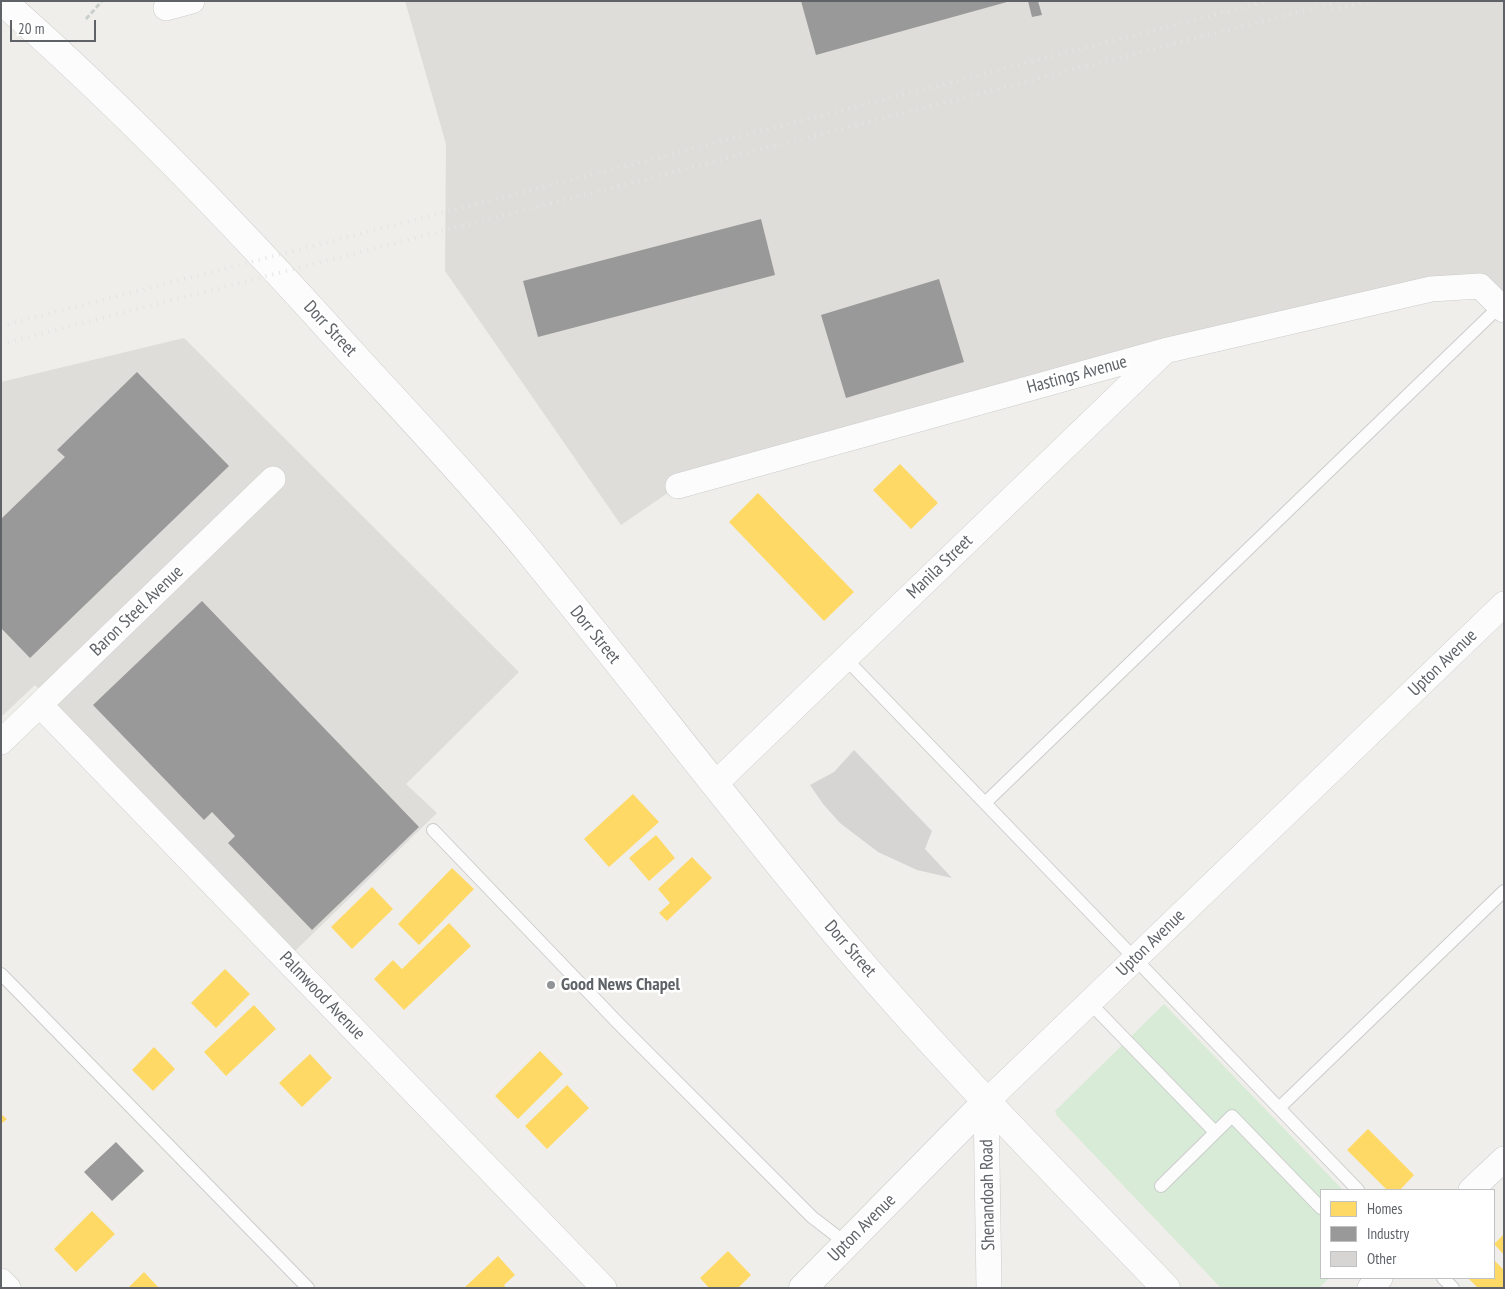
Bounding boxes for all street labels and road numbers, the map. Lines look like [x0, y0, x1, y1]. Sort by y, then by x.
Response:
street label: Dorr Street [299, 297, 361, 361]
street label: Hastings Avenue [1025, 351, 1129, 399]
street label: Manila Street [903, 530, 977, 604]
street label: Baron Steel Avenue [86, 561, 188, 661]
street label: Dorr Street [565, 602, 625, 668]
street label: Upton Avenue [1404, 625, 1482, 701]
street label: Upton Avenue [1112, 905, 1190, 981]
street label: Dorr Street [819, 916, 881, 982]
street label: Palmwood Avenue [275, 948, 369, 1044]
street label: Shenandoah Road [976, 1139, 1000, 1251]
street label: Upton Avenue [824, 1190, 900, 1266]

